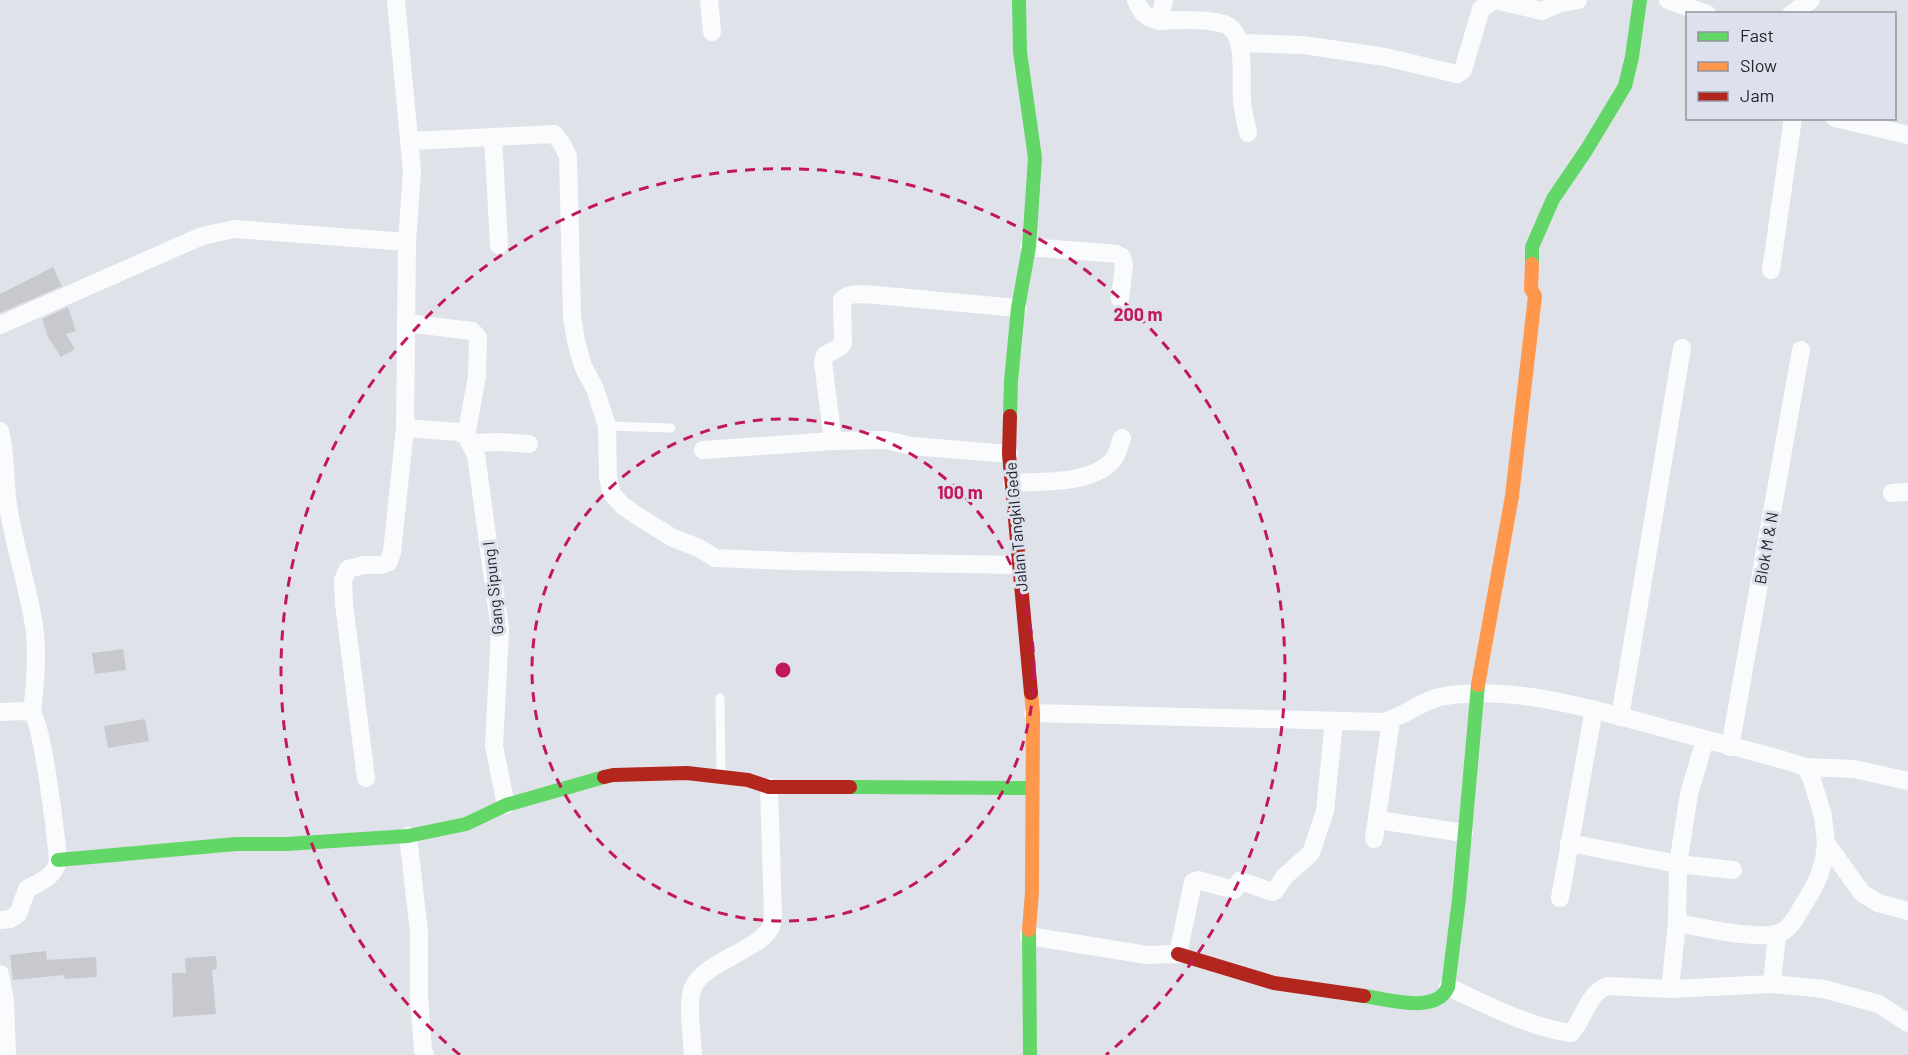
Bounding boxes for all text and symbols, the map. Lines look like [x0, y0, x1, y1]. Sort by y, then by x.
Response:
legend [1686, 12, 1896, 120]
text: Fast [1740, 24, 1774, 46]
text: Slow [1740, 54, 1777, 76]
text: Jam [1740, 84, 1774, 106]
text: 200 m [1113, 303, 1163, 325]
street label: Jalan Tangkil Gede [1000, 462, 1031, 593]
text: 100 m [937, 481, 983, 503]
street label: Blok M & N [1750, 510, 1781, 585]
street label: Gang Sipung I [478, 541, 507, 636]
centre of rings [773, 660, 793, 680]

